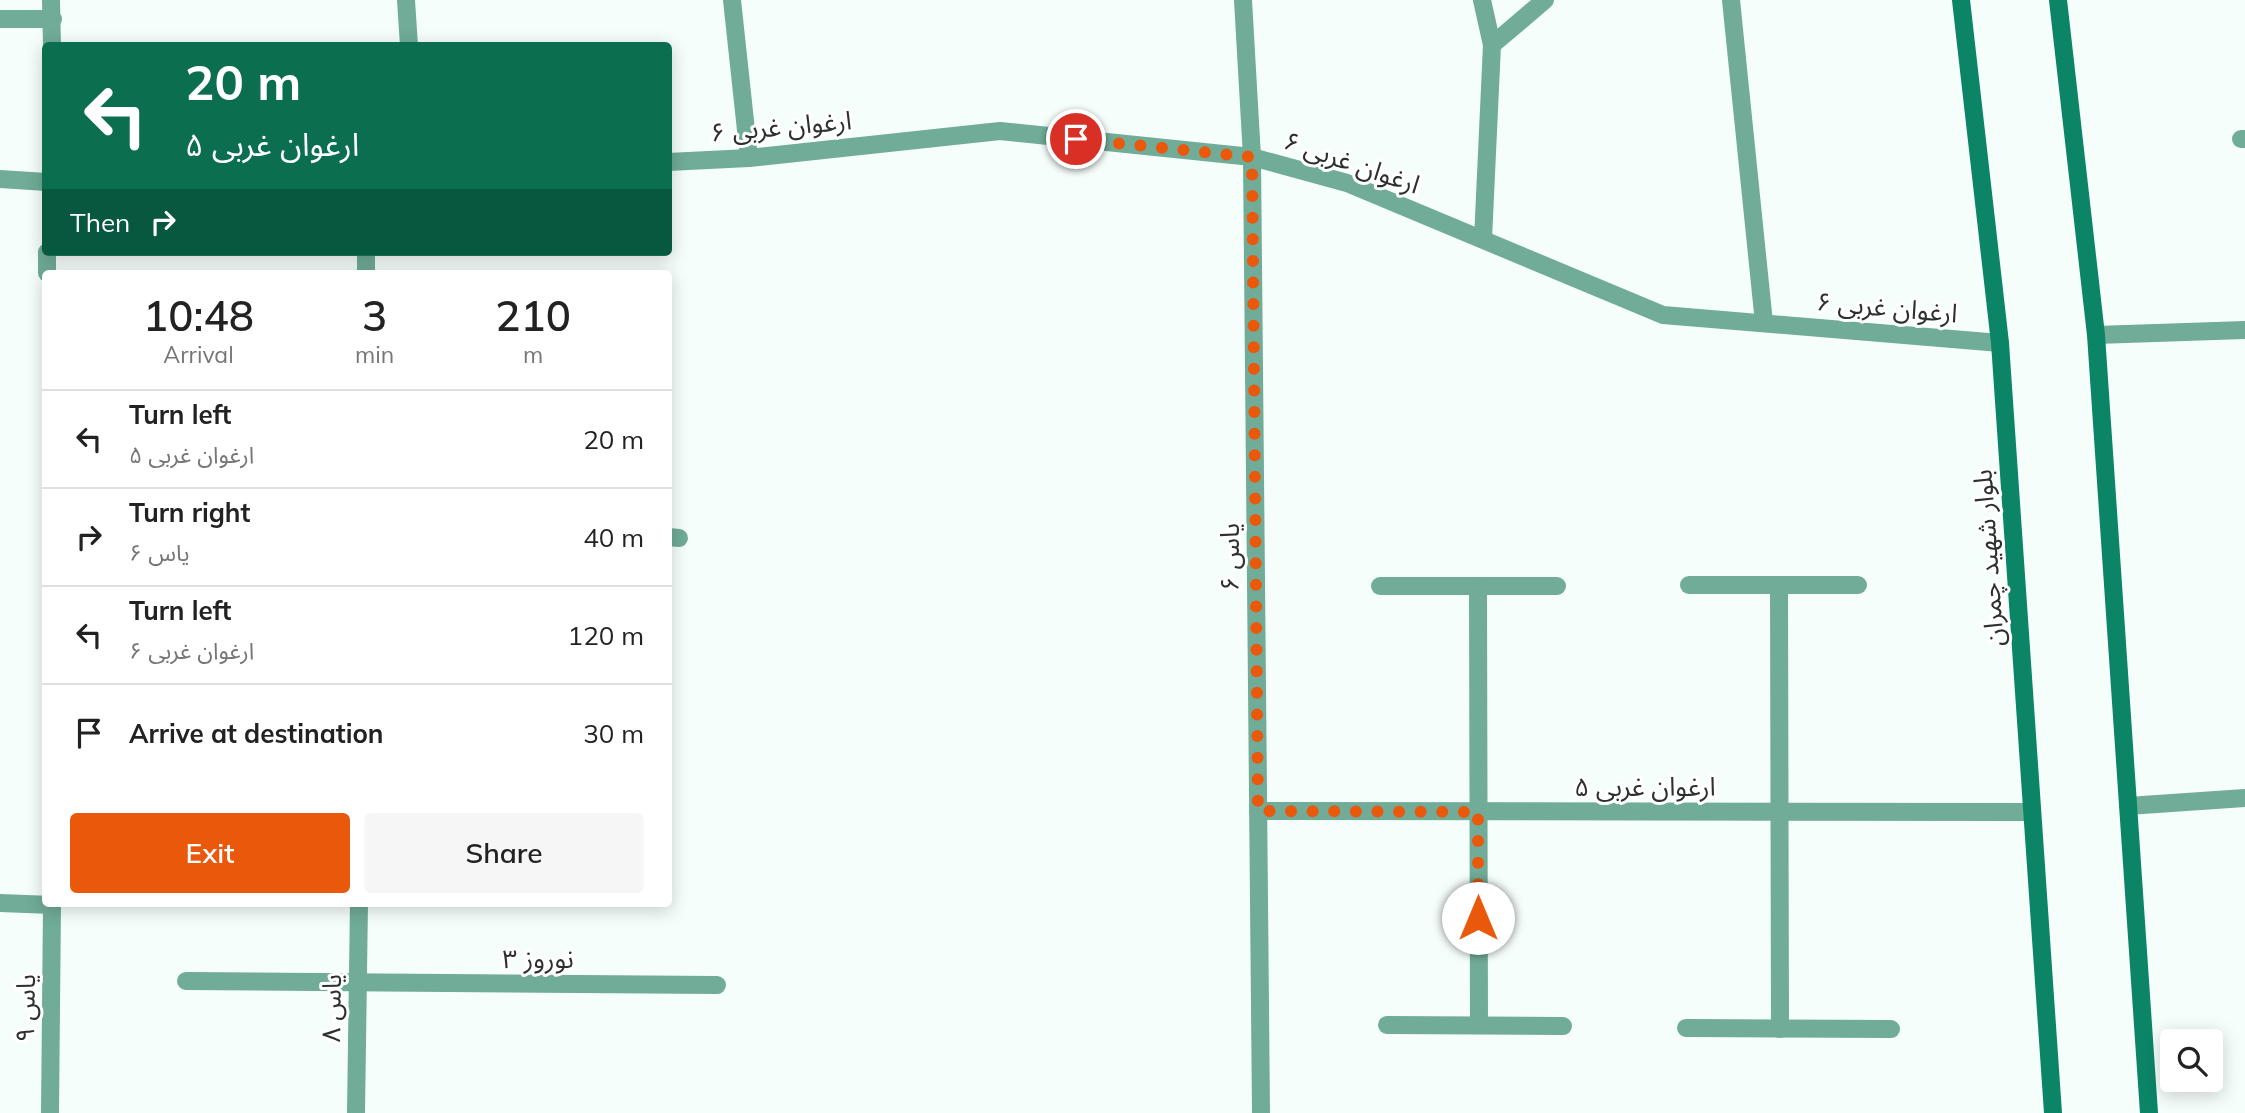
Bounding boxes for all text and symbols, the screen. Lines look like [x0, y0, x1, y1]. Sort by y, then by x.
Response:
text: 20 m [185, 51, 301, 112]
icon: left [70, 70, 161, 161]
street label: ارغوان غربی ۶ [709, 103, 853, 149]
pin [1046, 109, 1106, 169]
icon: arrive [1057, 120, 1095, 158]
street label: ارغوان غربی ۶ [1280, 123, 1424, 201]
text: ارغوان غربی ۵ [185, 124, 359, 164]
icon: right [144, 203, 182, 241]
text: Then [70, 206, 130, 239]
street label: ارغوان غربی ۶ [1815, 284, 1959, 330]
text: 10:48 [143, 289, 254, 342]
text: 3 [362, 289, 387, 342]
text: 210 [495, 289, 571, 342]
text: Arrival [163, 340, 234, 369]
text: min [355, 340, 394, 369]
text: m [523, 340, 543, 369]
text: Turn left [129, 398, 231, 431]
icon: left [70, 420, 108, 458]
text: 20 m [583, 423, 644, 456]
text: ارغوان غربی ۵ [129, 440, 254, 469]
street label: بلوار شهید چمران [1965, 468, 2012, 648]
text: Turn right [129, 496, 250, 529]
icon: right [70, 518, 108, 556]
text: 40 m [583, 521, 644, 554]
street label: یاس ۶ [1213, 523, 1246, 591]
text: یاس ۶ [129, 538, 190, 567]
text: Turn left [129, 594, 231, 627]
icon: left [70, 616, 108, 654]
text: 120 m [568, 619, 644, 652]
text: ارغوان غربی ۶ [129, 636, 254, 665]
icon: arrive [70, 714, 108, 752]
text: Arrive at destination [129, 717, 384, 750]
text: 30 m [583, 717, 644, 750]
street label: ارغوان غربی ۵ [1574, 770, 1716, 803]
button: Exit [70, 813, 350, 893]
button: Share [364, 813, 644, 893]
position arrow [1441, 881, 1515, 955]
street label: نوروز ۳ [502, 942, 574, 975]
street label: یاس ۹ [8, 973, 42, 1043]
street label: یاس ۸ [314, 973, 348, 1043]
map controls [2160, 1029, 2223, 1092]
button: search [2160, 1029, 2223, 1092]

